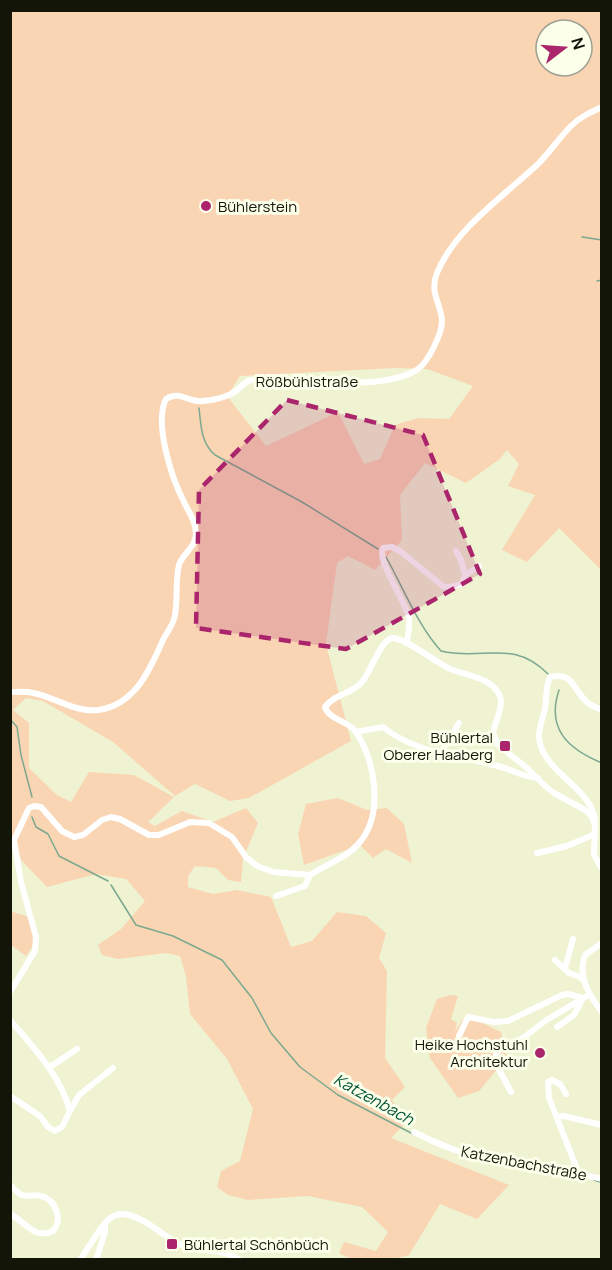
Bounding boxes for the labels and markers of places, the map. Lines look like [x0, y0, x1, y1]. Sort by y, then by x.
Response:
place label: Bühlerstein [218, 196, 297, 217]
marker: Bühlerstein [199, 199, 213, 213]
place label: Bühlertal Oberer Haaberg [384, 727, 493, 765]
marker: Bühlertal Oberer Haaberg [498, 739, 512, 753]
place label: Heike Hochstuhl Architektur [415, 1034, 529, 1072]
marker: Heike Hochstuhl Architektur [533, 1046, 547, 1060]
place label: Bühlertal Schönbüch [184, 1234, 329, 1255]
marker: Bühlertal Schönbüch [165, 1237, 179, 1251]

